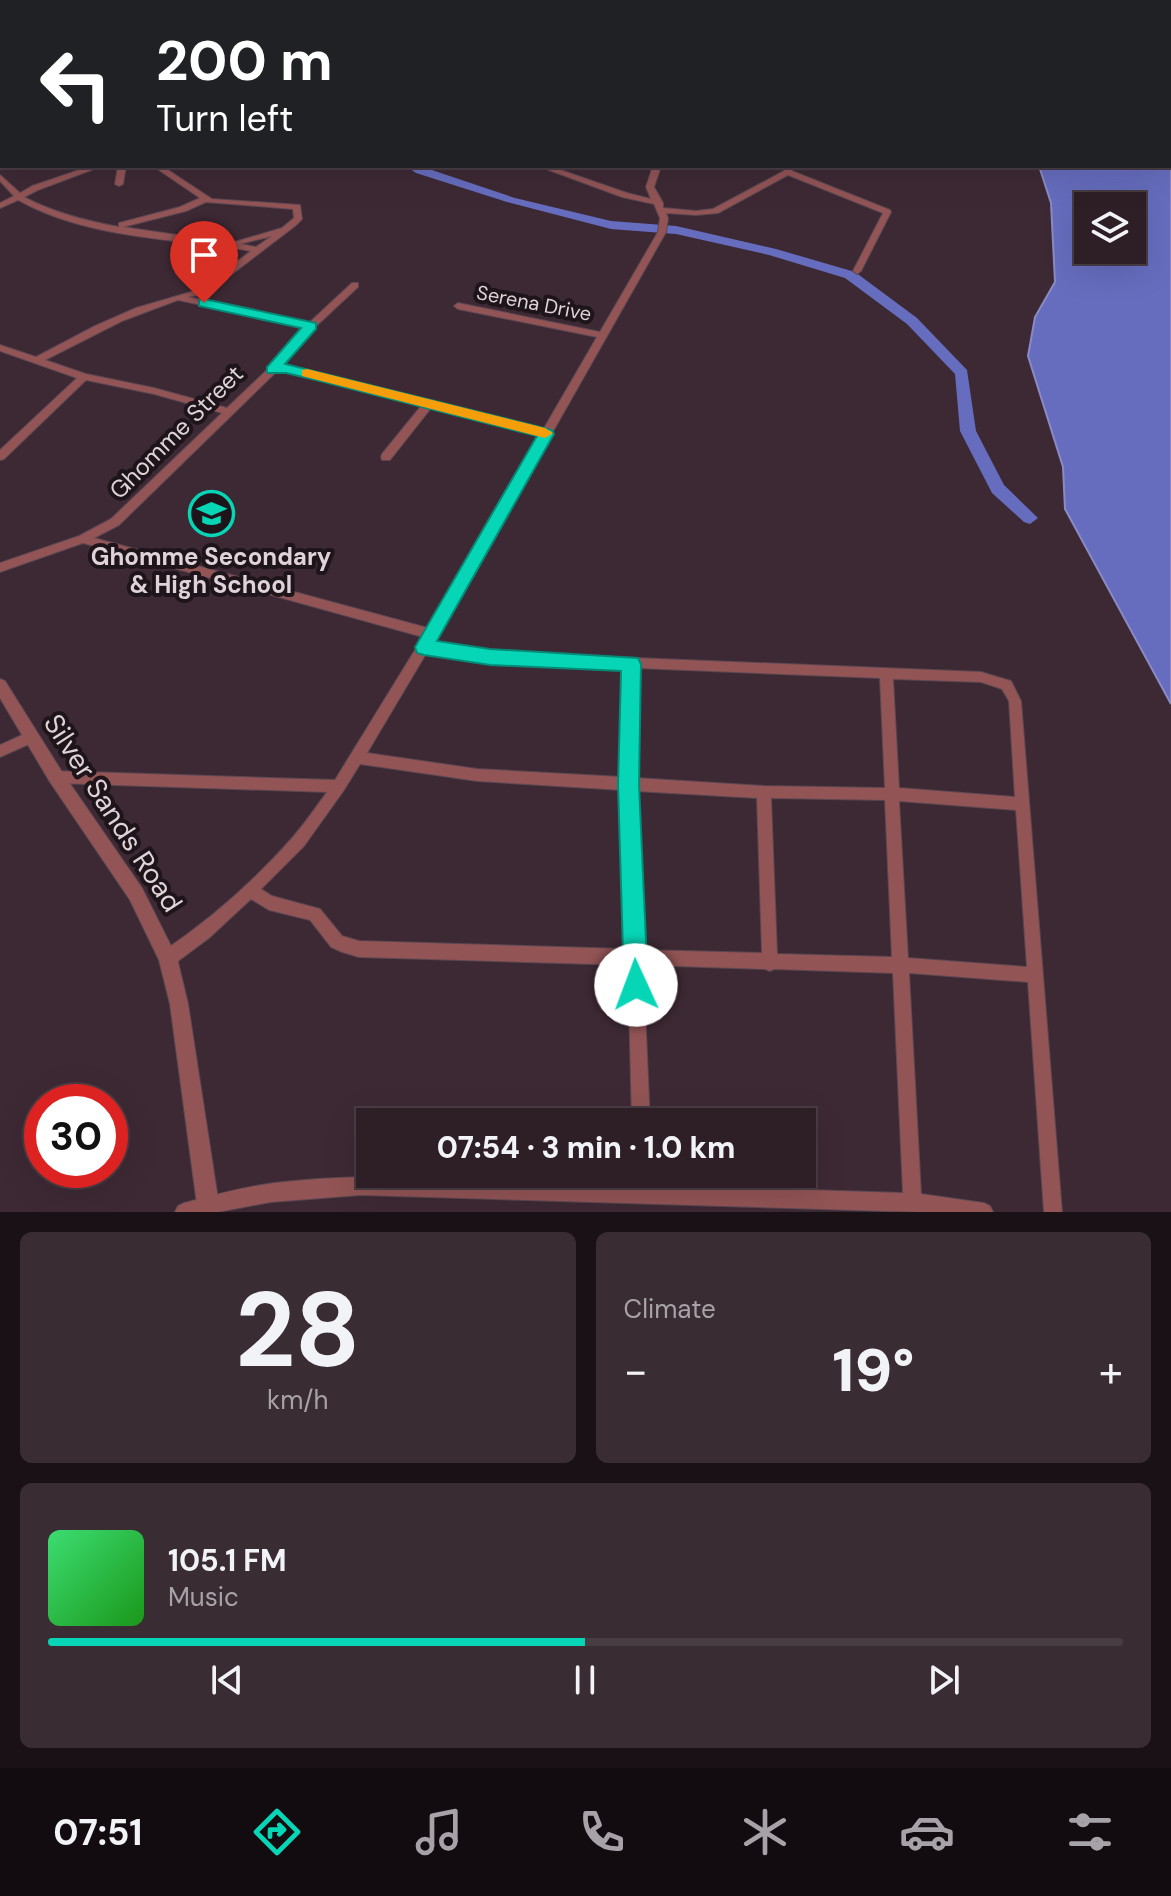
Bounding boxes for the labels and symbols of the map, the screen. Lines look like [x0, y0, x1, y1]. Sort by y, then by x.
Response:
pin [170, 221, 238, 303]
street label: Serena Drive [474, 279, 594, 327]
street label: Ghomme Street [102, 358, 250, 506]
school or university icon: Ghomme Secondary & High School [187, 490, 235, 538]
place label: Ghomme Secondary & High School [91, 541, 332, 600]
street label: Silver Sands Road [35, 707, 191, 919]
position arrow [594, 943, 678, 1027]
speed limit sign: 30 [24, 1084, 128, 1188]

